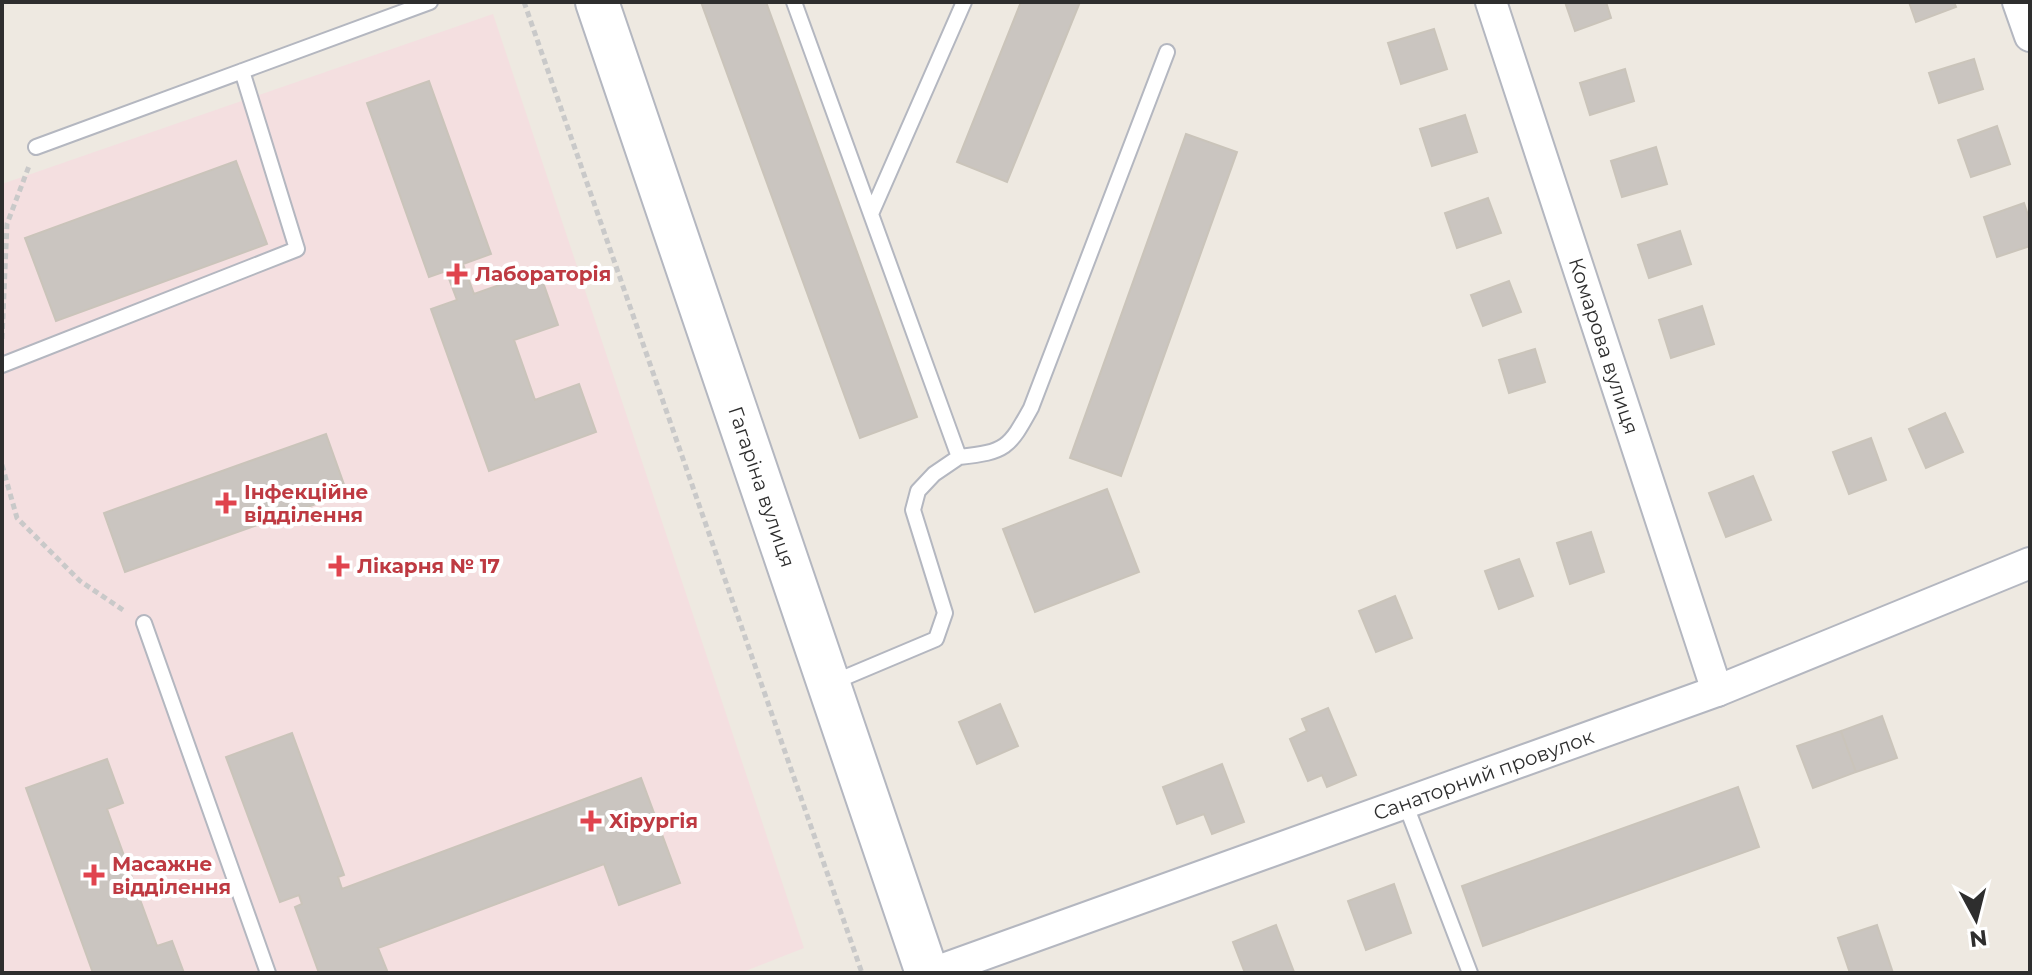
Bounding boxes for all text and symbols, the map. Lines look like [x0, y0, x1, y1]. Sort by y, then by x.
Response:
street label: Комарова вулиця [1564, 255, 1644, 437]
place label: Лабораторія [475, 262, 611, 286]
marker: Лабораторія [446, 263, 468, 285]
street label: Гагаріна вулиця [723, 403, 800, 570]
place label: Інфекційне відділення [244, 480, 368, 527]
marker: Інфекційне відділення [215, 492, 237, 514]
place label: Лікарня № 17 [357, 554, 500, 578]
marker: Лікарня № 17 [328, 555, 350, 577]
street label: Санаторний провулок [1370, 724, 1597, 825]
place label: Хірургія [609, 809, 698, 833]
marker: Хірургія [580, 810, 602, 832]
place label: Масажне відділення [112, 852, 231, 899]
marker: Масажне відділення [83, 864, 105, 886]
north arrow [1936, 879, 2016, 959]
text: N [1968, 924, 1989, 953]

